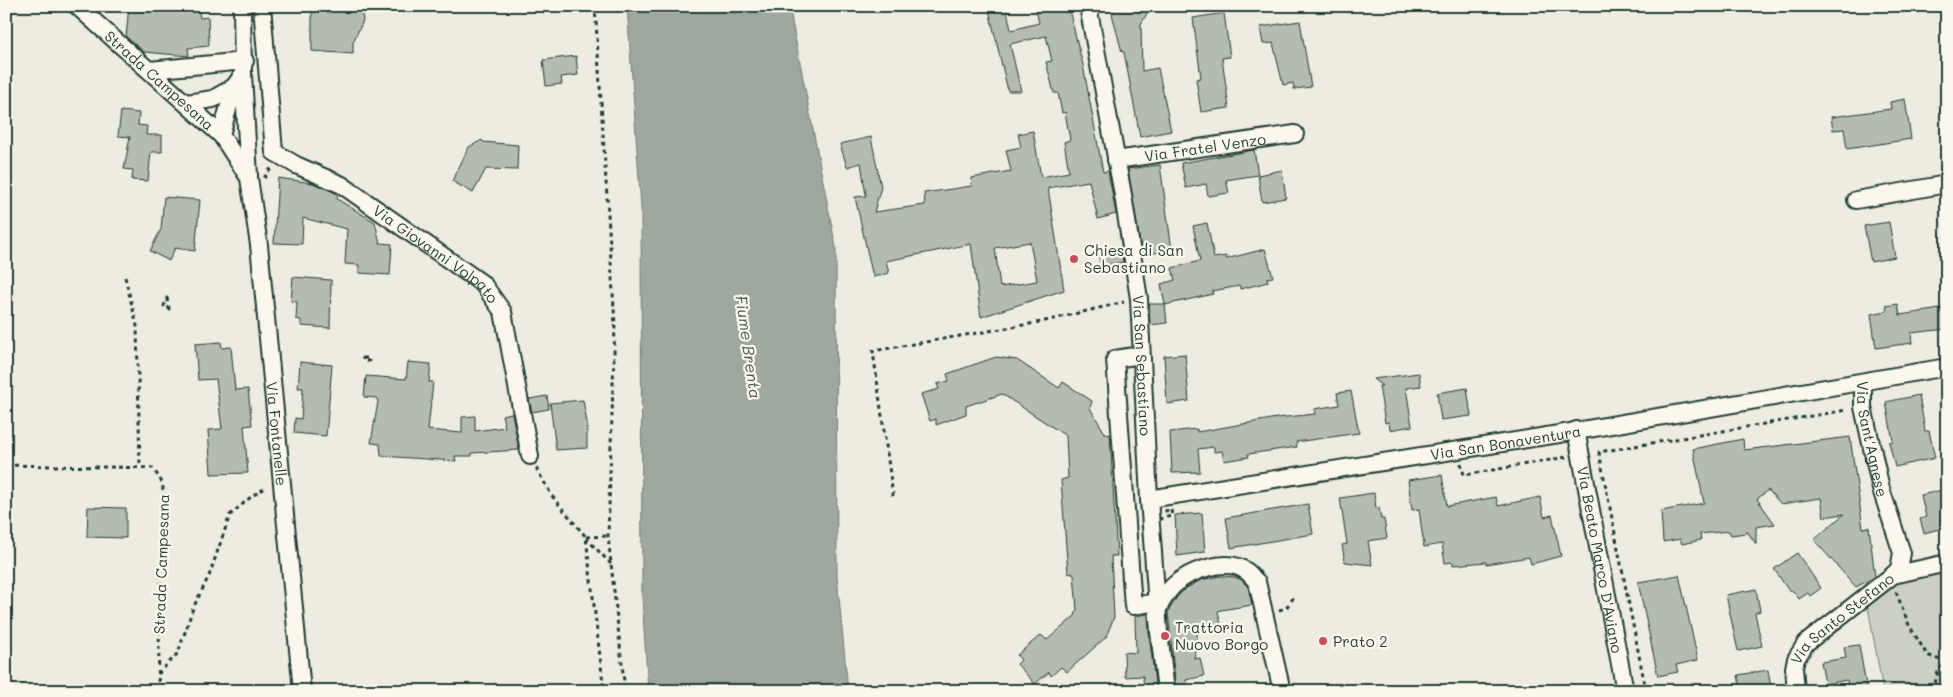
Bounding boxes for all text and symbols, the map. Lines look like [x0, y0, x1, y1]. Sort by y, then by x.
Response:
street label: Strada Campesana [101, 26, 219, 134]
street label: Via Fratel Venzo [1143, 128, 1267, 166]
street label: Via Giovanni Volpato [369, 200, 503, 307]
place label: Chiesa di San Sebastiano [1084, 240, 1183, 277]
marker: Chiesa di San Sebastiano [1068, 253, 1080, 265]
water label: Fiume Brenta [731, 294, 767, 400]
street label: Via San Sebastiano [1129, 295, 1156, 437]
street label: Via Fontanelle [262, 381, 292, 487]
street label: Via Sant'Agnese [1853, 381, 1893, 500]
street label: Via San Bonaventura [1429, 420, 1583, 464]
street label: Via Beato Marco D'Aviano [1573, 465, 1628, 655]
street label: Strada Campesana [149, 493, 173, 635]
street label: Via Santo Stefano [1785, 568, 1898, 668]
place label: Trattoria Nuovo Borgo [1175, 617, 1268, 654]
marker: Trattoria Nuovo Borgo [1159, 630, 1171, 642]
place label: Prato 2 [1333, 631, 1388, 651]
marker: Prato 2 [1317, 635, 1329, 647]

